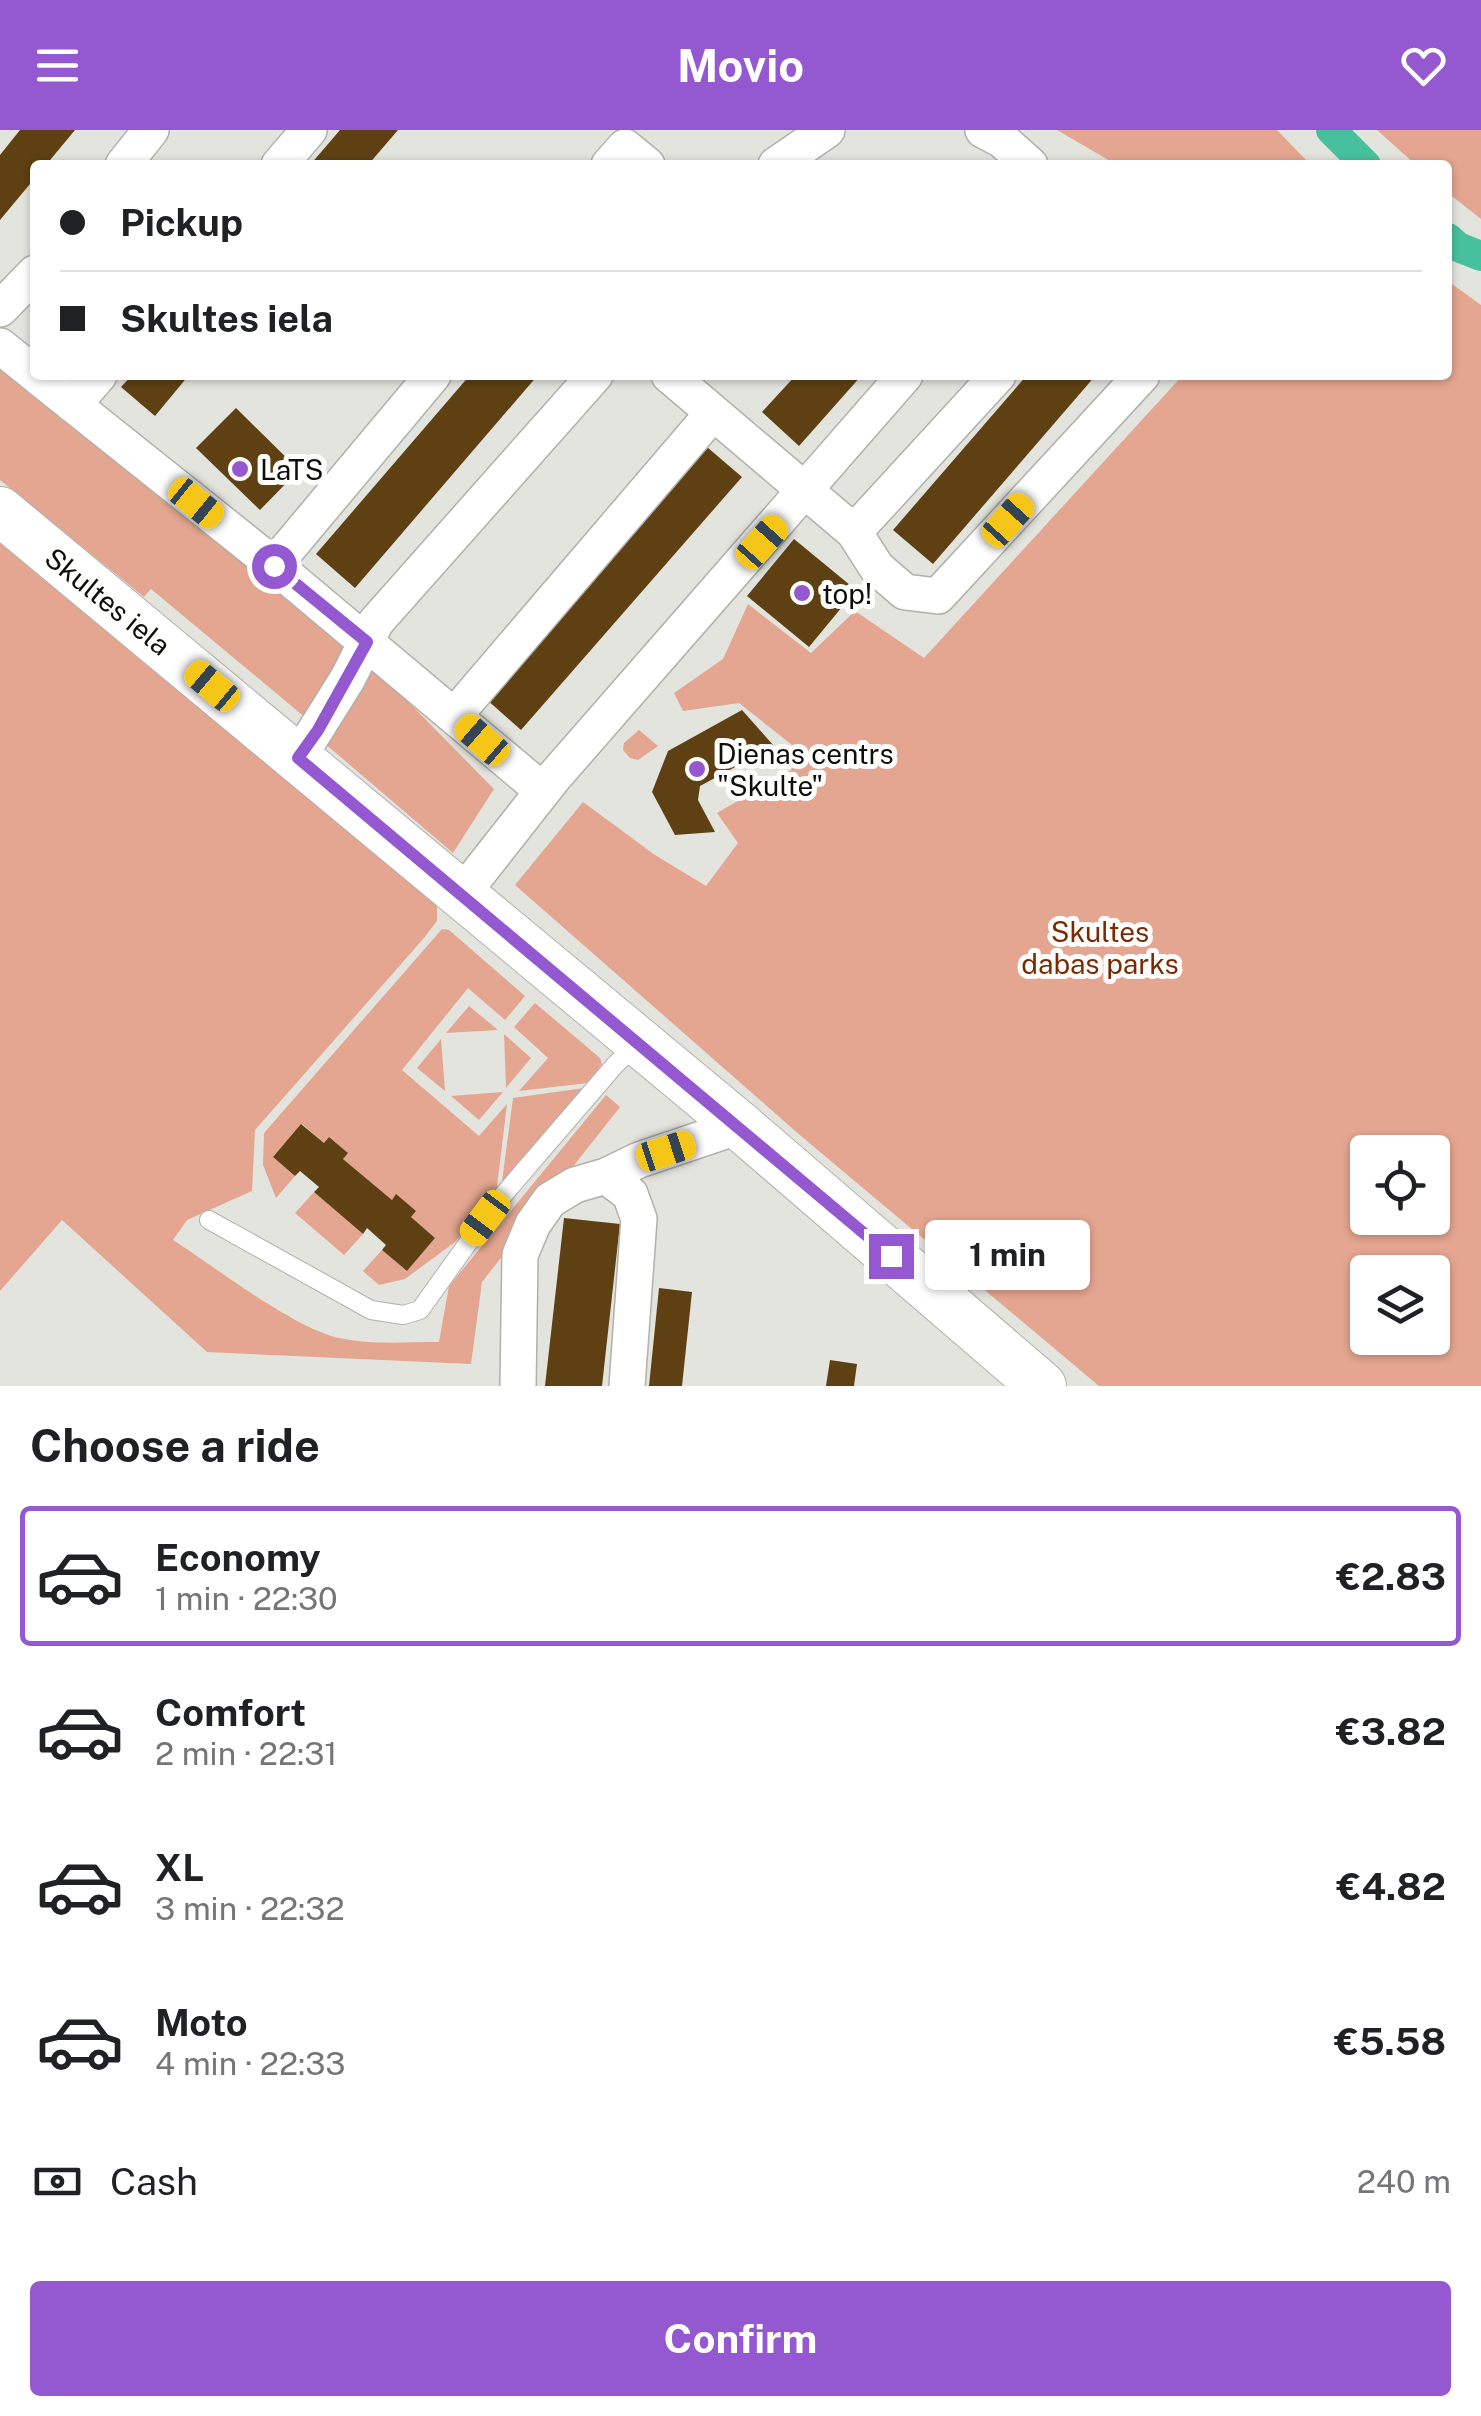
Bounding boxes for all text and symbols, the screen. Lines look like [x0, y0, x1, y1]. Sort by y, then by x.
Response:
icon: menu [30, 38, 85, 93]
icon: heart [1396, 38, 1451, 93]
text: Movio [677, 39, 804, 92]
text: Pickup [120, 200, 243, 245]
text: Skultes iela [120, 296, 333, 341]
place label: LaTS [260, 453, 323, 486]
marker: LaTS [229, 458, 251, 480]
car [163, 472, 229, 534]
car [977, 488, 1039, 552]
car [731, 510, 793, 574]
street label: Skultes iela [39, 540, 177, 662]
route start [252, 544, 297, 589]
place label: top! [822, 577, 872, 610]
marker: top! [791, 582, 813, 604]
car [179, 655, 245, 717]
car [450, 709, 514, 771]
place label: Dienas centrs "Skulte" [717, 737, 894, 802]
marker: Dienas centrs "Skulte" [686, 758, 708, 780]
park label: Skultes dabas parks [1021, 915, 1179, 980]
car [633, 1127, 699, 1175]
map controls [1350, 1135, 1450, 1355]
button: locate [1350, 1135, 1450, 1235]
car [455, 1185, 515, 1251]
callout: 1 min [926, 1221, 1091, 1291]
route end [869, 1234, 914, 1279]
text: 1 min [969, 1236, 1046, 1273]
button: layers [1350, 1255, 1450, 1355]
text: Choose a ride [30, 1419, 320, 1472]
icon: car [35, 1531, 125, 1621]
text: Economy [155, 1535, 321, 1580]
text: €2.83 [1336, 1554, 1446, 1599]
text: 1 min · 22:30 [155, 1580, 338, 1617]
icon: car [35, 1686, 125, 1776]
text: Comfort [155, 1690, 306, 1735]
text: €3.82 [1336, 1709, 1446, 1754]
text: 2 min · 22:31 [155, 1735, 337, 1772]
icon: car [35, 1841, 125, 1931]
text: XL [155, 1845, 204, 1890]
text: €4.82 [1336, 1864, 1446, 1909]
text: 3 min · 22:32 [155, 1890, 345, 1927]
icon: car [35, 1996, 125, 2086]
text: Moto [155, 2000, 248, 2045]
text: €5.58 [1334, 2019, 1446, 2064]
text: 4 min · 22:33 [155, 2045, 345, 2082]
icon: cash [30, 2154, 85, 2209]
text: Cash [110, 2159, 198, 2204]
text: 240 m [1357, 2163, 1451, 2200]
button: Confirm [30, 2281, 1451, 2396]

